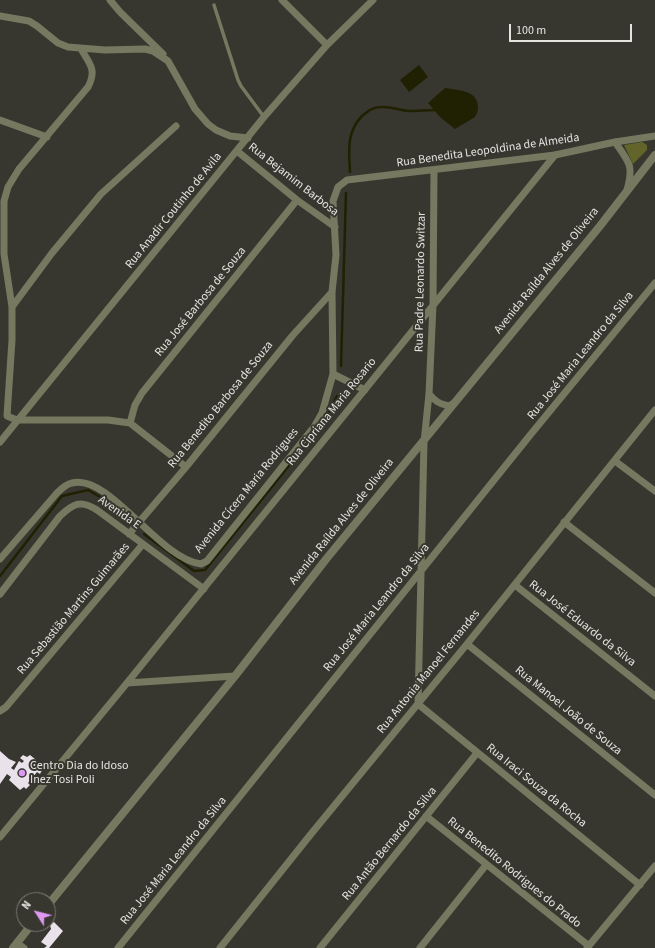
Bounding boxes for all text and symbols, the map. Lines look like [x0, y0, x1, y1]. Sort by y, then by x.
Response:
scale bar [511, 16, 634, 42]
text: 100 m [516, 22, 546, 39]
street label: Rua Benedita Leopoldina de Almeida [396, 131, 580, 171]
street label: Rua Bejamim Barbosa [245, 140, 341, 220]
street label: Rua Anadir Coutinho de Avila [123, 150, 225, 272]
street label: Avenida Raílda Alves de Oliveira [492, 205, 602, 337]
street label: Rua Padre Leonardo Switzar [413, 212, 429, 352]
street label: Rua José Barbosa de Souza [152, 244, 250, 360]
street label: Rua José Maria Leandro da Silva [525, 289, 637, 423]
street label: Rua Benedito Barbosa de Souza [165, 339, 277, 471]
street label: Rua Cipriana Maria Rosario [284, 355, 380, 469]
street label: Avenida Cícera Maria Rodrigues [192, 426, 302, 556]
street label: Avenida Raílda Alves de Oliveira [287, 456, 397, 588]
street label: Avenida E [95, 493, 143, 533]
street label: Rua Sebastião Martins Guimarães [15, 540, 133, 678]
street label: Rua José Maria Leandro da Silva [321, 541, 433, 675]
street label: Rua José Eduardo da Silva [526, 578, 638, 670]
street label: Rua Antonia Manoel Fernandes [375, 607, 483, 737]
street label: Rua Manoel João de Souza [512, 663, 624, 759]
street label: Rua Iraci Souza da Rocha [483, 741, 589, 831]
place label: Centro Dia do Idoso Inez Tosi Poli [30, 759, 129, 787]
marker: Centro Dia do Idoso Inez Tosi Poli [17, 768, 27, 778]
street label: Rua Antão Bernardo da Silva [340, 784, 440, 904]
street label: Rua José Maria Leandro da Silva [118, 794, 230, 928]
street label: Rua Benedito Rodrigues do Prado [444, 815, 584, 931]
north arrow [16, 892, 56, 932]
text: N [18, 898, 35, 913]

